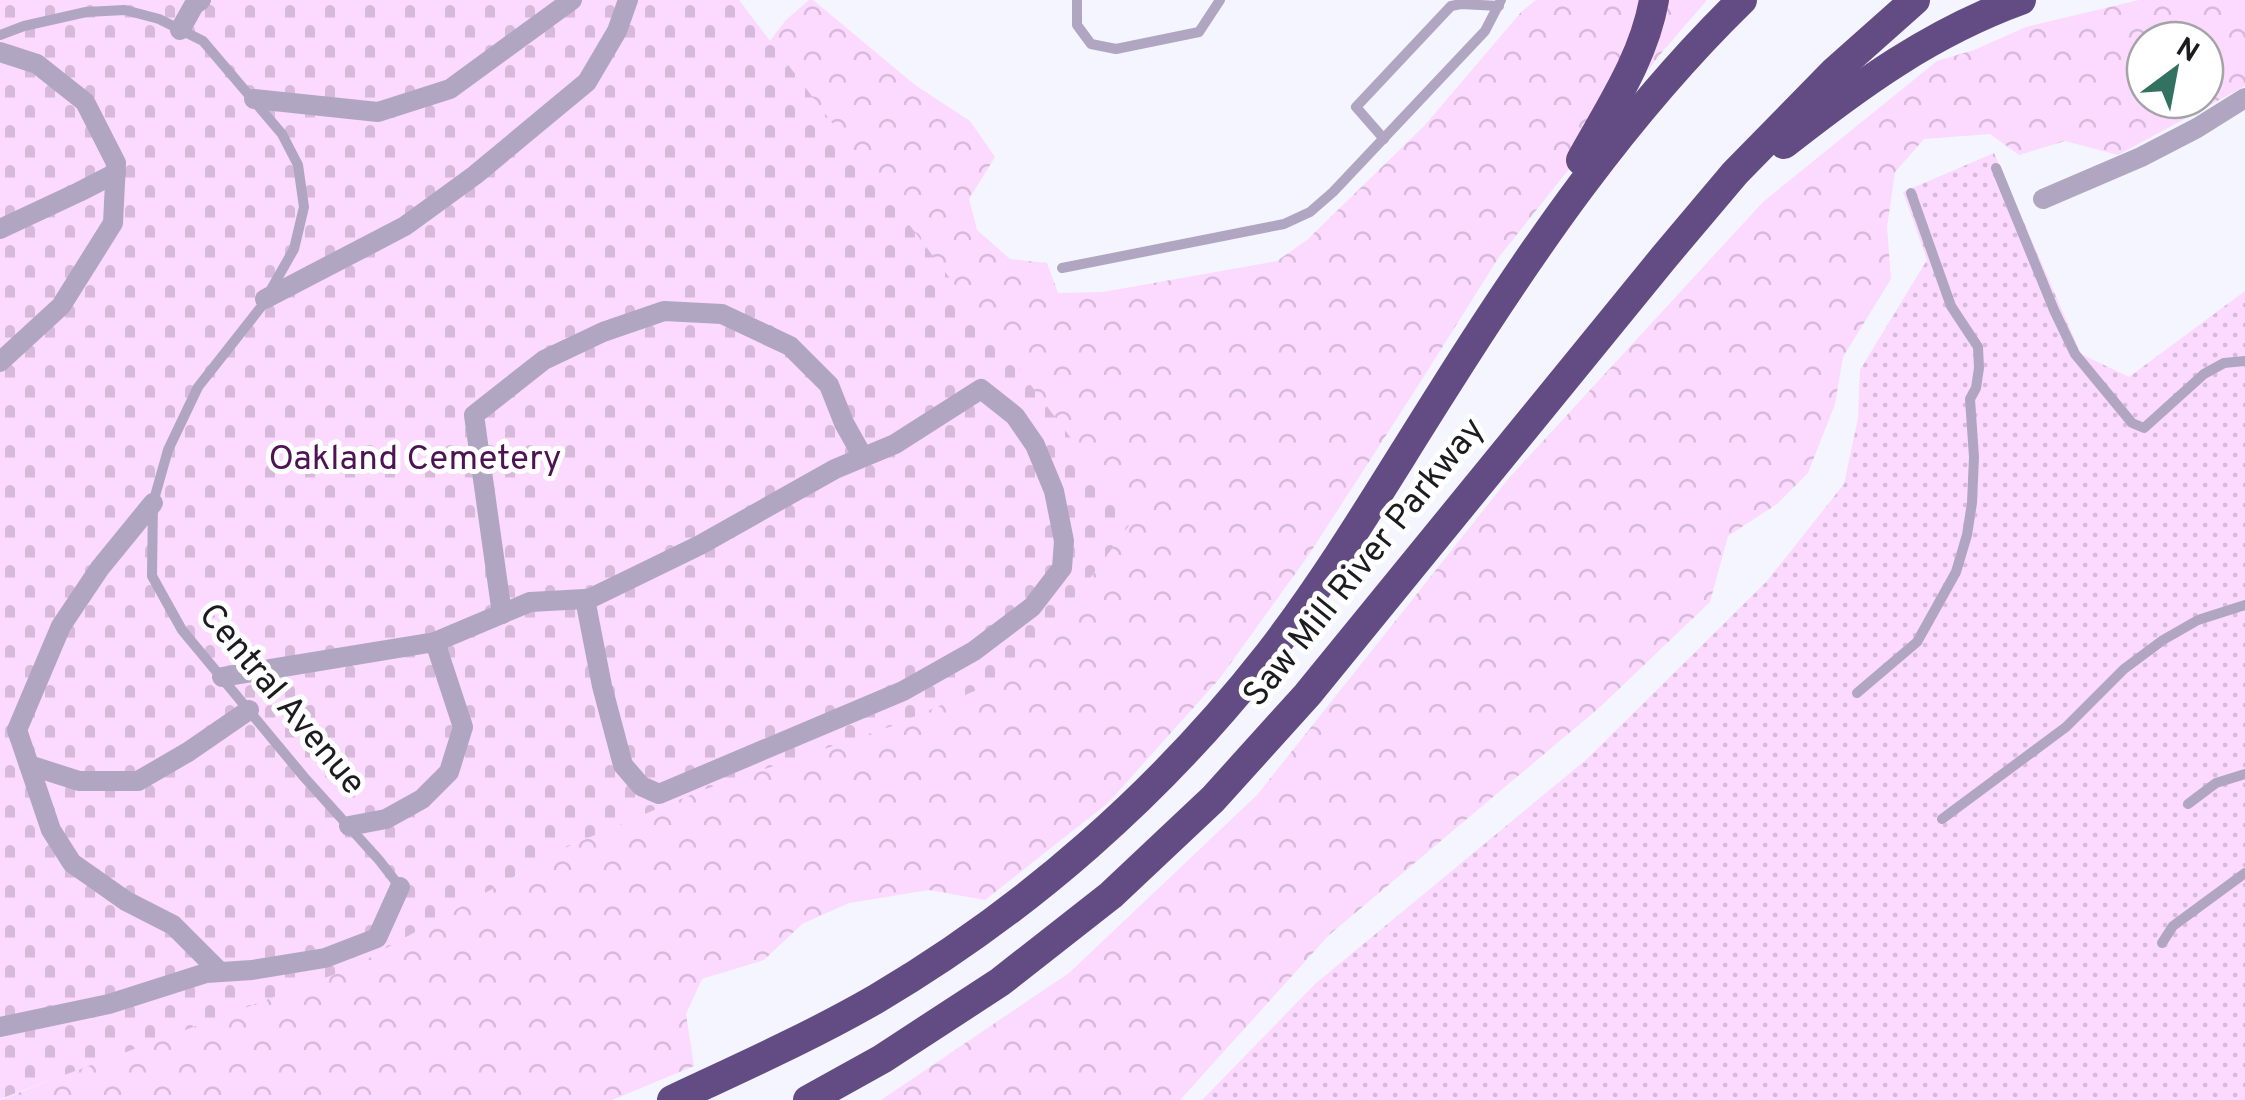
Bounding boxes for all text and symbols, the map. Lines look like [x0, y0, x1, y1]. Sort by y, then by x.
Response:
north arrow [2125, 20, 2225, 120]
text: N [2169, 31, 2205, 72]
street label: Saw Mill River Parkway [1235, 409, 1495, 717]
park label: Oakland Cemetery [268, 438, 562, 482]
street label: Central Avenue [188, 595, 374, 805]

